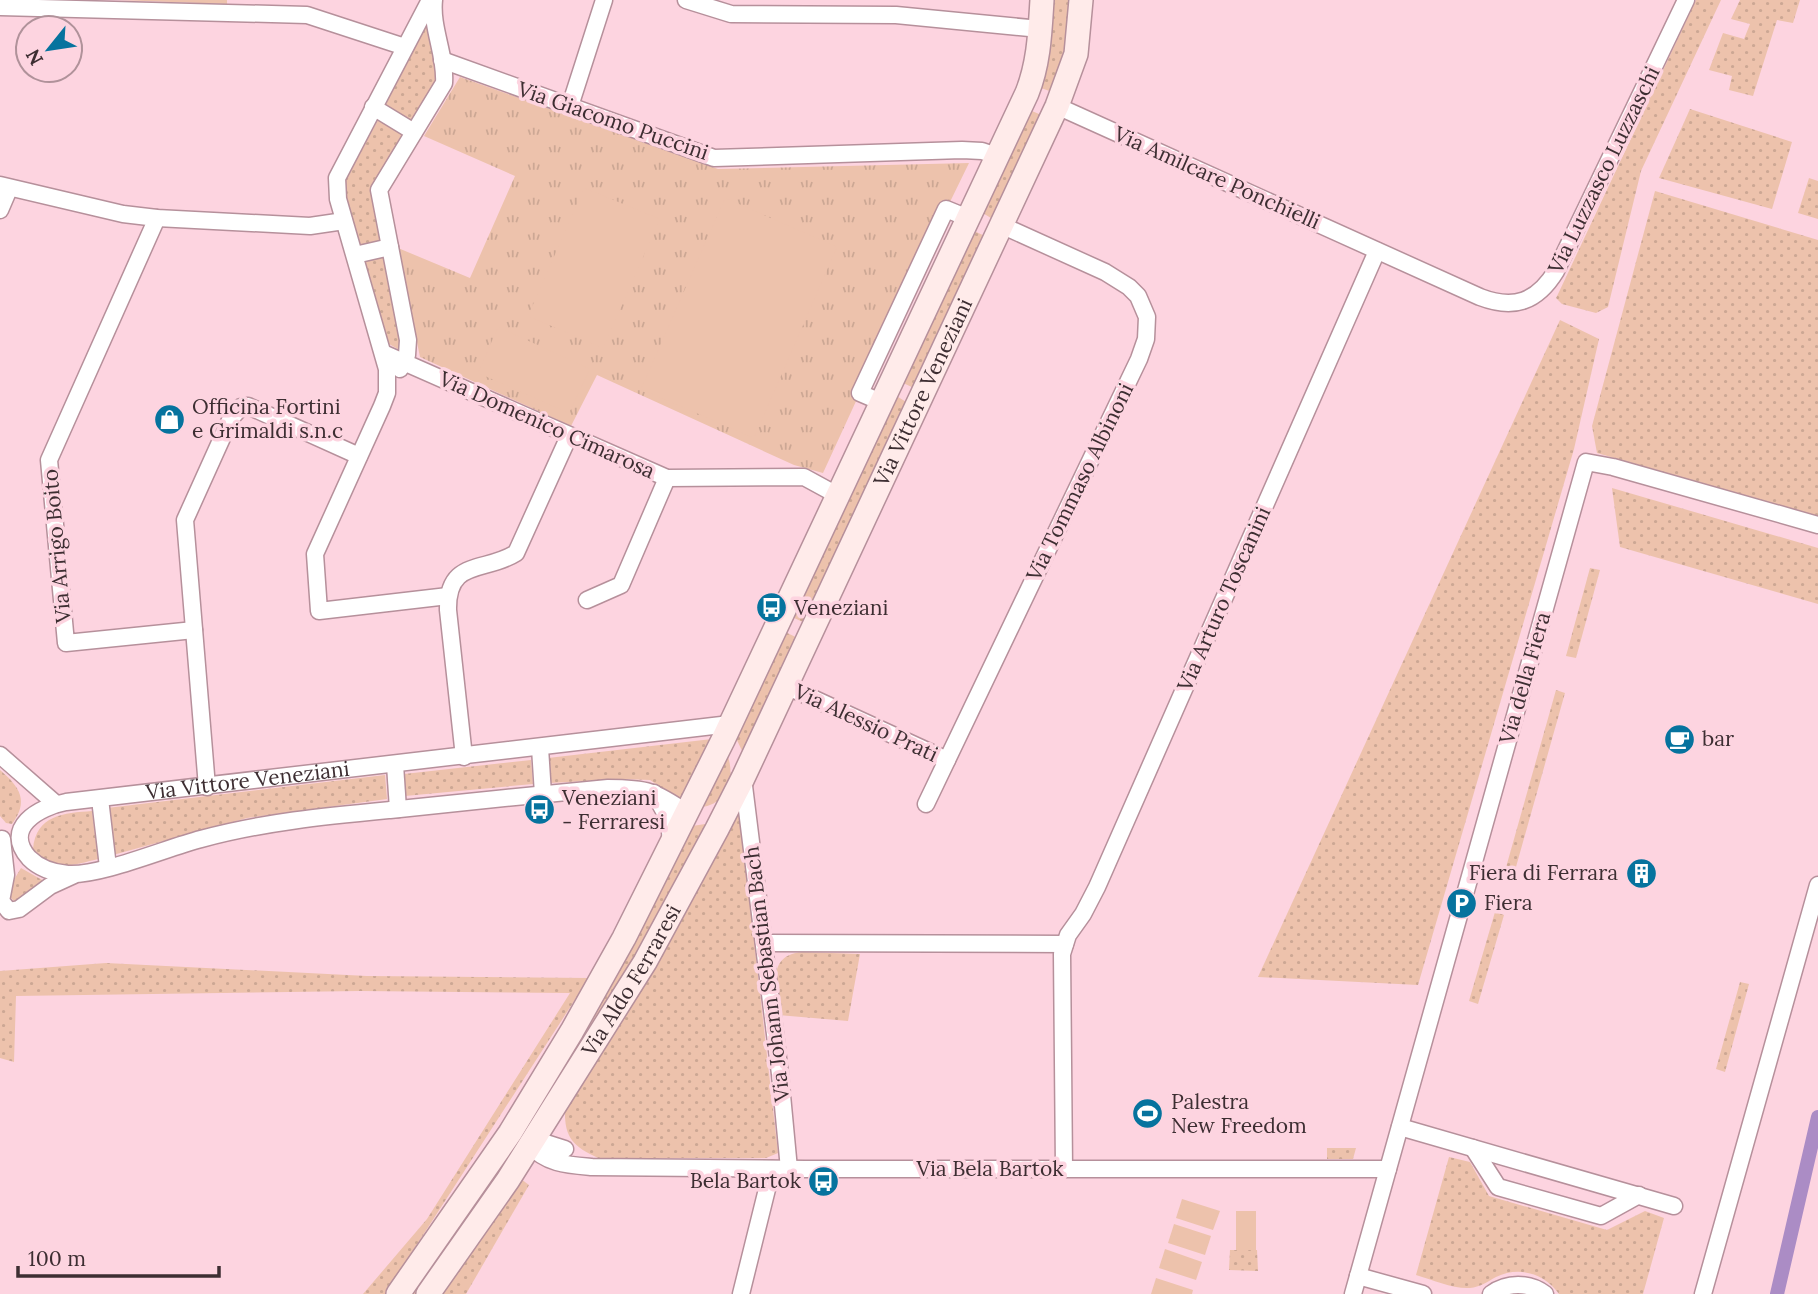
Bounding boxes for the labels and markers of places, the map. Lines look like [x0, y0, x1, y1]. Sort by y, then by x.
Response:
place label: Officina Fortini e Grimaldi s.n.c [192, 393, 343, 444]
shop icon: Officina Fortini e Grimaldi s.n.c [152, 402, 186, 436]
bus stop icon: Veneziani [754, 591, 788, 625]
place label: Veneziani [793, 594, 889, 621]
cafe icon: bar [1662, 722, 1696, 756]
place label: bar [1702, 725, 1734, 752]
place label: Veneziani - Ferraresi [561, 784, 665, 835]
bus stop icon: Veneziani - Ferraresi [522, 793, 556, 827]
building icon: Fiera di Ferrara [1624, 856, 1658, 890]
place label: Fiera di Ferrara [1469, 859, 1618, 886]
parking icon: Fiera [1444, 886, 1478, 920]
place label: Fiera [1484, 889, 1533, 916]
place label: Palestra New Freedom [1171, 1088, 1307, 1139]
sports icon: Palestra New Freedom [1131, 1097, 1165, 1131]
bus stop icon: Bela Bartok [807, 1164, 841, 1198]
place label: Bela Bartok [690, 1167, 802, 1194]

